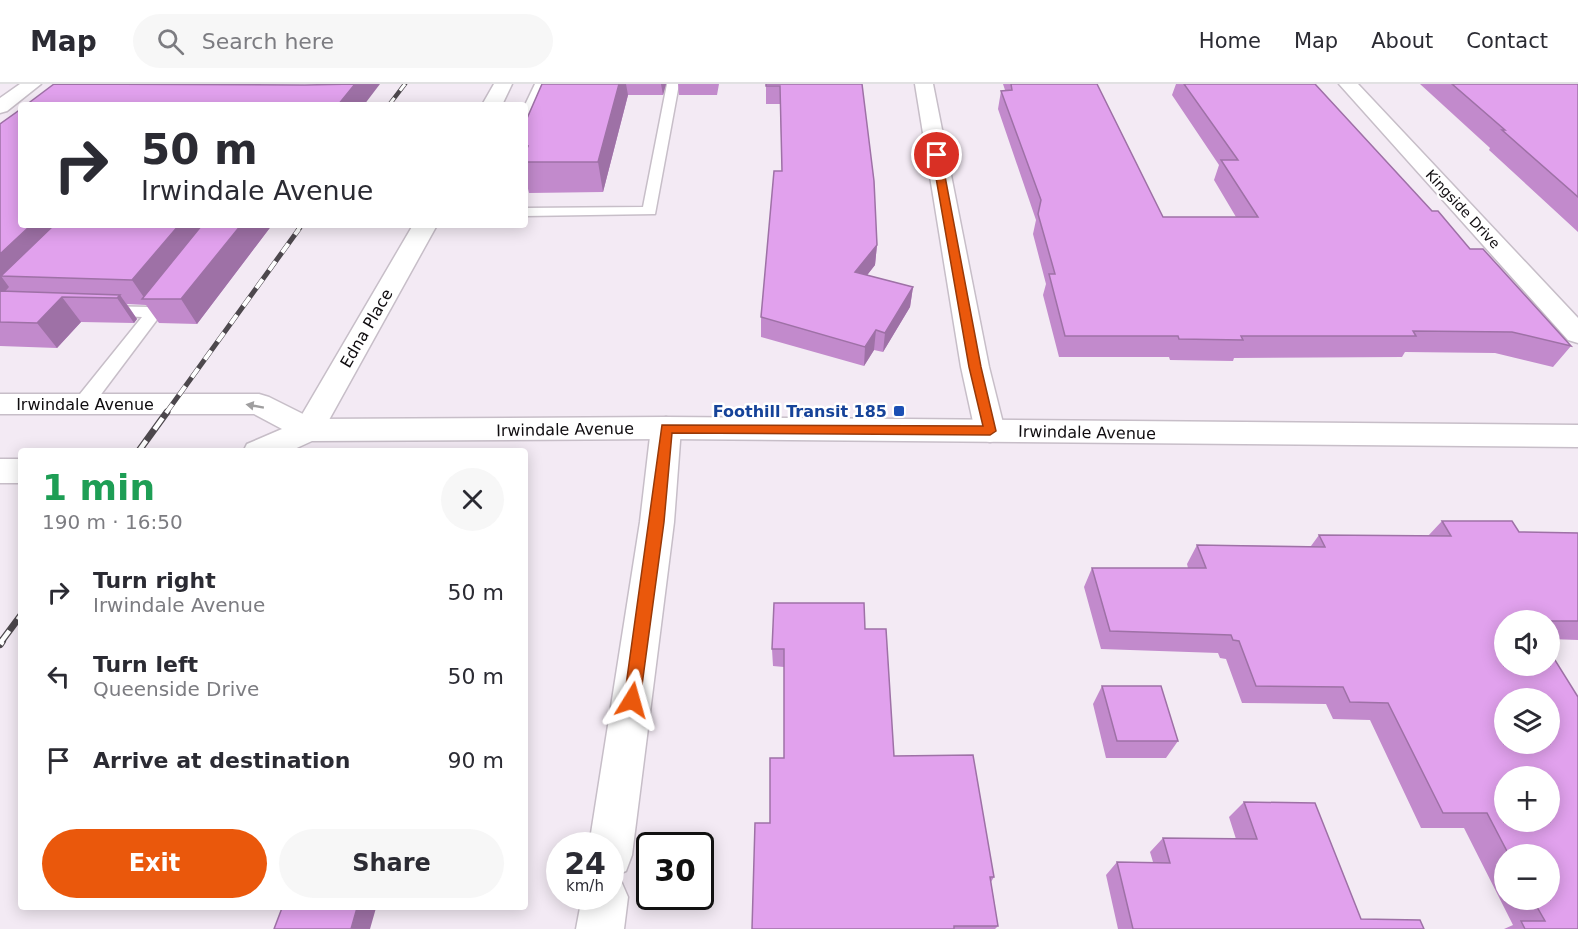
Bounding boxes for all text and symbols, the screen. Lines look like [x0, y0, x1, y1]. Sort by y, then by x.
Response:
search box [133, 14, 553, 68]
text: Map [30, 25, 97, 58]
icon: search [154, 25, 187, 58]
text: Search here [202, 29, 334, 54]
text: Home [1199, 29, 1261, 53]
text: Map [1294, 29, 1338, 53]
text: About [1371, 29, 1433, 53]
text: Contact [1466, 29, 1548, 53]
text: 50 m [141, 125, 258, 174]
icon: right [42, 126, 120, 204]
pin [911, 129, 962, 180]
icon: arrive [920, 138, 953, 171]
street label: Kingside Drive [1423, 167, 1503, 251]
text: Irwindale Avenue [141, 175, 373, 206]
street label: Edna Place [336, 285, 397, 371]
street label: Irwindale Avenue [16, 395, 154, 414]
one-way arrow [245, 401, 264, 410]
place label: Foothill Transit 185 [713, 402, 887, 421]
marker: Foothill Transit 185 [892, 404, 906, 418]
street label: Irwindale Avenue [496, 419, 634, 440]
street label: Irwindale Avenue [1018, 422, 1156, 443]
text: 1 min [42, 467, 155, 508]
button: close [441, 468, 504, 531]
text: 190 m · 16:50 [42, 510, 183, 534]
text: Turn right [93, 568, 216, 593]
icon: right [42, 576, 75, 609]
text: 50 m [448, 580, 504, 605]
text: Irwindale Avenue [93, 593, 265, 617]
map controls [1494, 610, 1560, 910]
button: sound [1494, 610, 1560, 676]
text: Turn left [93, 652, 198, 677]
icon: left [42, 660, 75, 693]
text: 50 m [448, 664, 504, 689]
position arrow [600, 668, 664, 732]
text: Queenside Drive [93, 677, 259, 701]
button: layers [1494, 688, 1560, 754]
icon: arrive [42, 744, 75, 777]
text: Arrive at destination [93, 748, 350, 773]
text: 90 m [448, 748, 504, 773]
button: + [1494, 766, 1560, 832]
button: Exit [42, 829, 267, 898]
button: Share [279, 829, 504, 898]
speed limit sign: 30 [636, 832, 714, 910]
button: − [1494, 844, 1560, 910]
text: 24 [564, 846, 606, 881]
text: km/h [566, 877, 604, 895]

